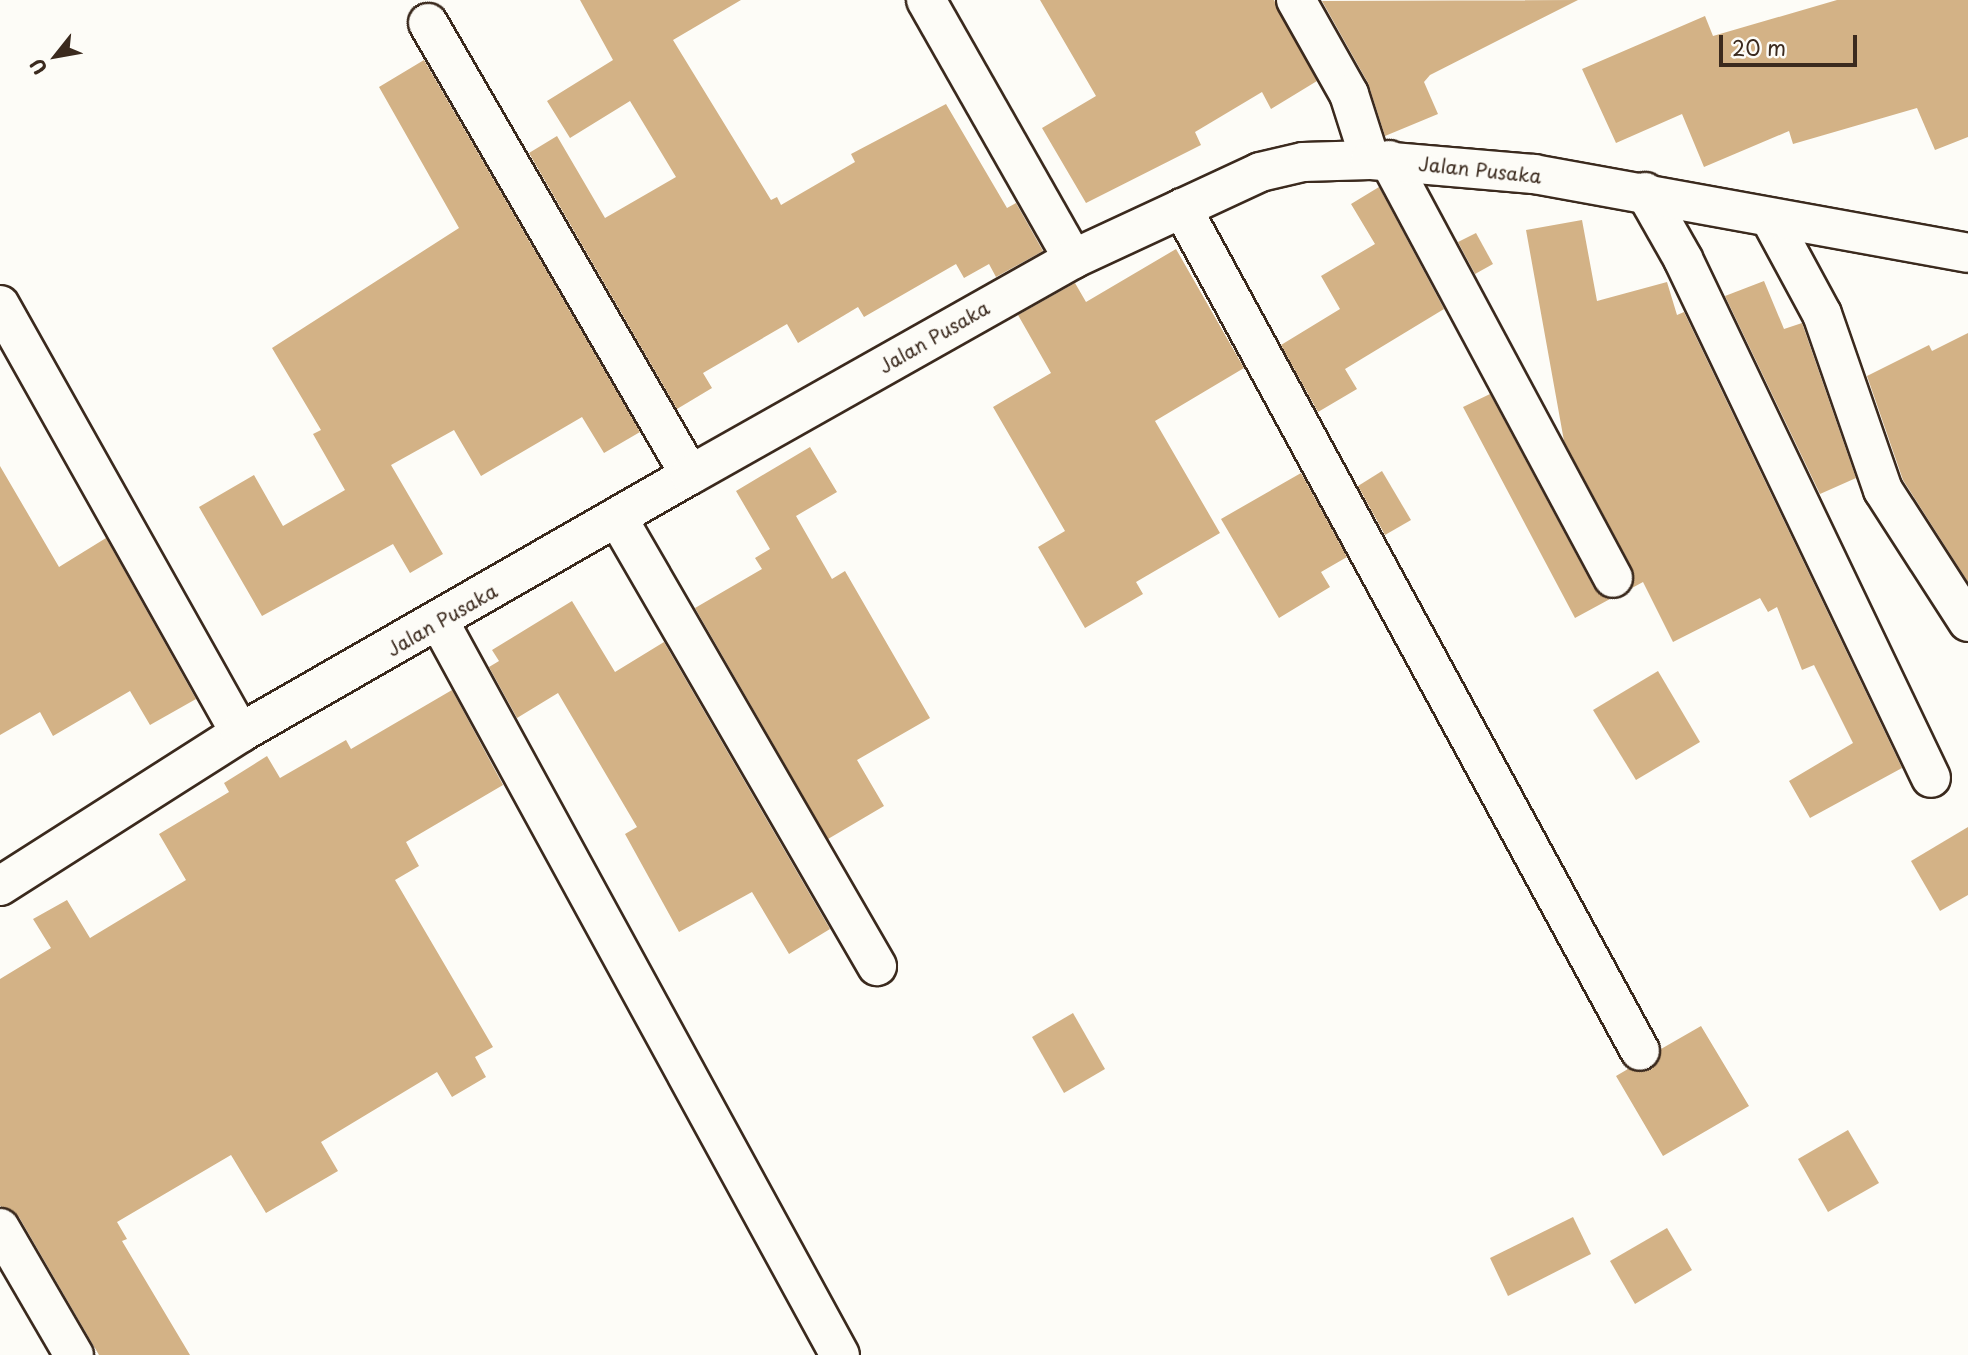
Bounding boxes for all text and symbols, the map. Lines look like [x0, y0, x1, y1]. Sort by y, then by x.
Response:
north arrow [21, 21, 91, 91]
scale bar [1723, 21, 1861, 65]
text: 20 m [1732, 31, 1786, 63]
text: U [22, 53, 54, 80]
street label: Jalan Pusaka [1417, 152, 1543, 188]
street label: Jalan Pusaka [875, 296, 993, 378]
street label: Jalan Pusaka [383, 579, 501, 661]

